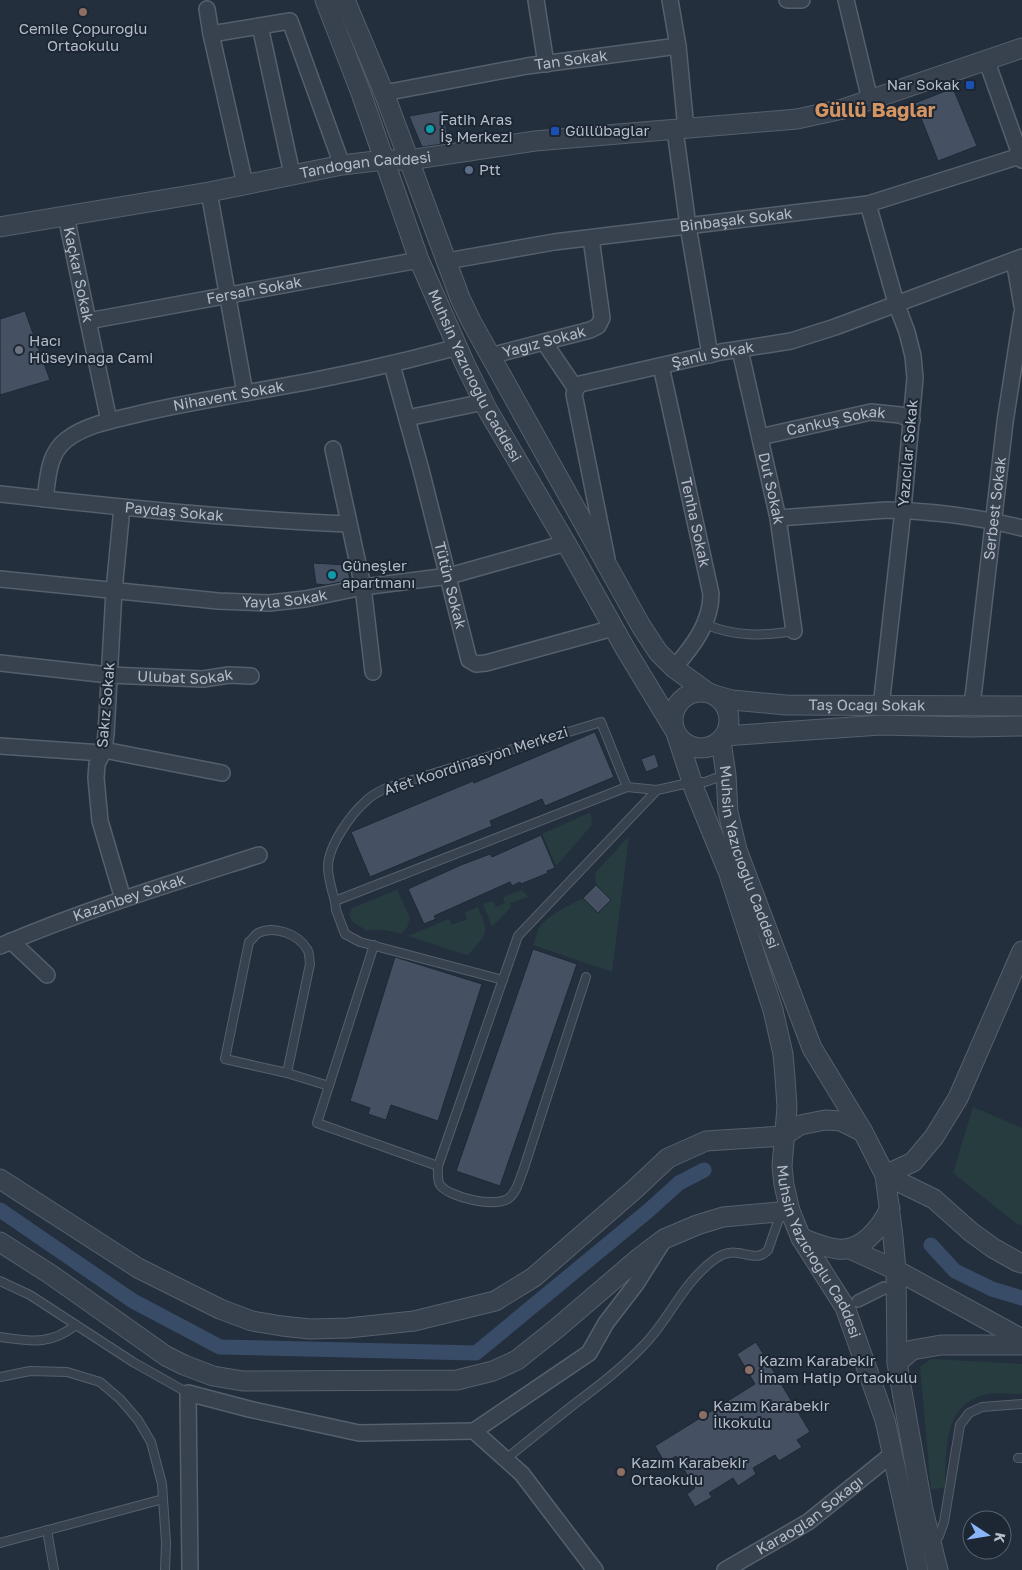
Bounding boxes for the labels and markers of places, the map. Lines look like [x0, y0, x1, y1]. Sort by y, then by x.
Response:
marker: Cemile Çopuroğlu Ortaokulu [77, 6, 89, 18]
place label: Cemile Çopuroğlu Ortaokulu [19, 19, 147, 54]
place label: Nar Sokak [887, 75, 961, 93]
marker: Nar Sokak [964, 79, 976, 91]
place label: Fatih Aras İş Merkezi [440, 110, 512, 145]
place label: Güllübağlar [565, 121, 650, 139]
marker: Fatih Aras İş Merkezi [424, 123, 436, 135]
marker: Güllübağlar [549, 125, 561, 137]
place label: Ptt [479, 160, 501, 178]
marker: Ptt [463, 164, 475, 176]
place label: Hacı Hüseyinağa Cami [29, 331, 153, 366]
marker: Hacı Hüseyinağa Cami [13, 344, 25, 356]
place label: Güneşler apartmanı [342, 556, 415, 591]
marker: Güneşler apartmanı [326, 569, 338, 581]
place label: Kazım Karabekir İmam Hatip Ortaokulu [759, 1351, 917, 1386]
marker: Kazım Karabekir İmam Hatip Ortaokulu [743, 1364, 755, 1376]
place label: Kazım Karabekir İlkokulu [713, 1396, 830, 1431]
marker: Kazım Karabekir İlkokulu [697, 1409, 709, 1421]
place label: Kazım Karabekir Ortaokulu [631, 1453, 748, 1488]
marker: Kazım Karabekir Ortaokulu [615, 1466, 627, 1478]

